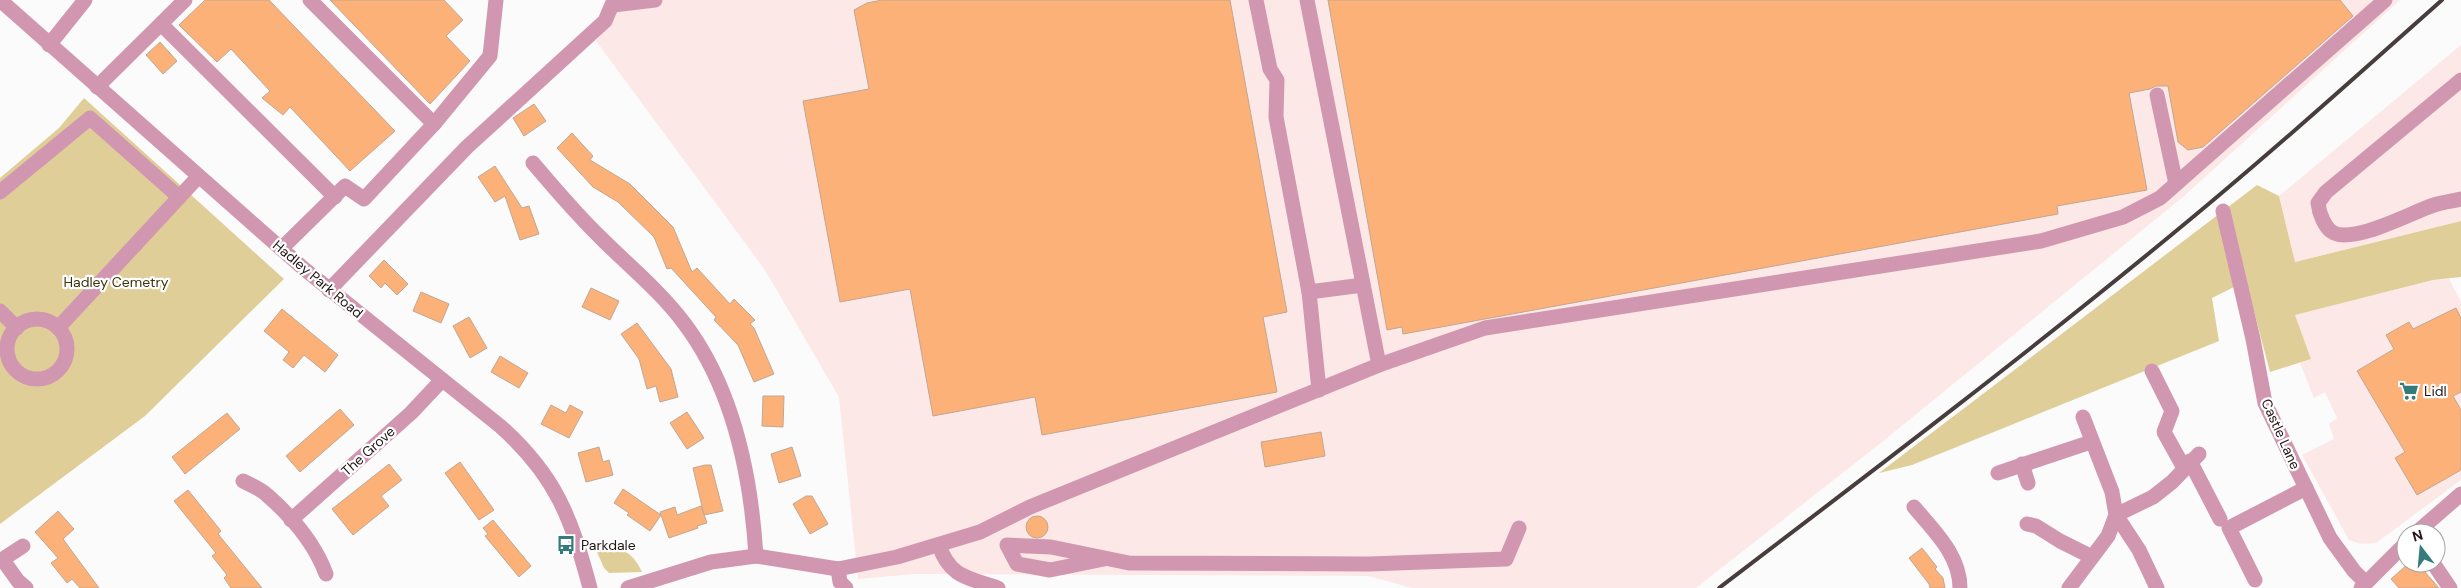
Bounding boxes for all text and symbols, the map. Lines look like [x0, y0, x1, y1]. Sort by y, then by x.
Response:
street label: Hadley Park Road [269, 236, 367, 322]
park label: Hadley Cemetry [64, 273, 169, 291]
supermarket icon: Lidl [2398, 380, 2420, 402]
place label: Lidl [2424, 382, 2447, 400]
street label: Castle Lane [2257, 396, 2305, 472]
street label: The Grove [337, 422, 399, 480]
north arrow [2396, 523, 2446, 573]
text: N [2410, 525, 2425, 546]
bus stop icon: Parkdale [555, 534, 577, 556]
place label: Parkdale [581, 536, 636, 554]

